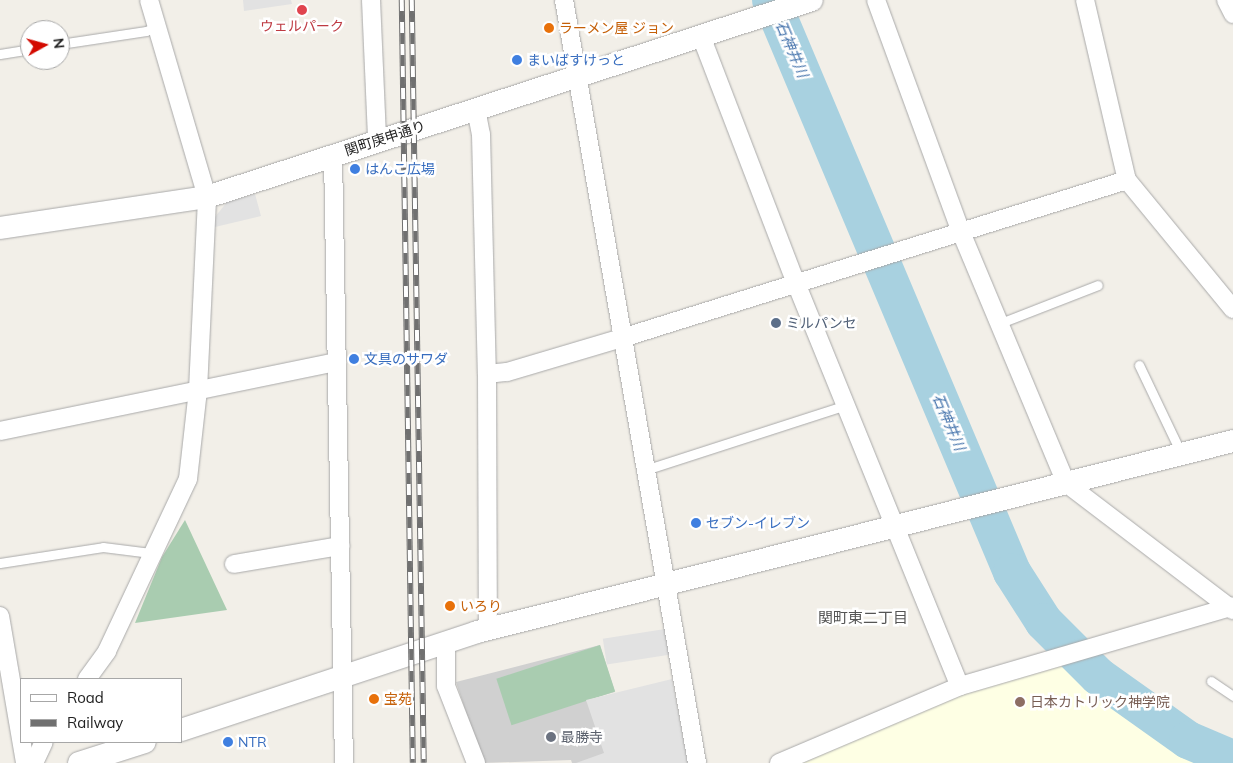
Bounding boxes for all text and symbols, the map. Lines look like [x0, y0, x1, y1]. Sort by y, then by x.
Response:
marker: ウェルパーク [296, 4, 308, 16]
place label: ウェルパーク [260, 18, 344, 34]
water label: 石神井川 [772, 18, 812, 80]
north arrow [20, 20, 70, 70]
place label: ラーメン屋 ジョン [559, 20, 675, 36]
marker: ラーメン屋 ジョン [543, 22, 555, 34]
text: N [49, 37, 68, 50]
place label: まいばすけっと [527, 52, 625, 68]
marker: まいばすけっと [511, 54, 523, 66]
street label: 関町庚申通り [342, 117, 428, 159]
place label: はんこ広場 [365, 161, 435, 177]
marker: はんこ広場 [349, 163, 361, 175]
place label: ミルパンセ [786, 315, 856, 331]
marker: ミルパンセ [770, 317, 782, 329]
place label: 文具のサワダ [364, 351, 448, 367]
marker: 文具のサワダ [348, 353, 360, 365]
water label: 石神井川 [929, 391, 969, 453]
place label: セブン-イレブン [706, 515, 810, 531]
marker: セブン-イレブン [690, 517, 702, 529]
place label: いろり [460, 598, 502, 614]
marker: いろり [444, 600, 456, 612]
district label: 関町東二丁目 [818, 609, 908, 627]
legend [20, 678, 182, 743]
text: Road [67, 688, 104, 707]
place label: 宝苑 [384, 691, 412, 707]
marker: 宝苑 [368, 693, 380, 705]
place label: 日本カトリック神学院 [1030, 694, 1170, 710]
marker: 日本カトリック神学院 [1014, 696, 1026, 708]
text: Railway [67, 713, 123, 732]
place label: 最勝寺 [561, 729, 603, 745]
marker: 最勝寺 [545, 731, 557, 743]
place label: NTR [238, 734, 267, 750]
marker: NTR [222, 736, 234, 748]

